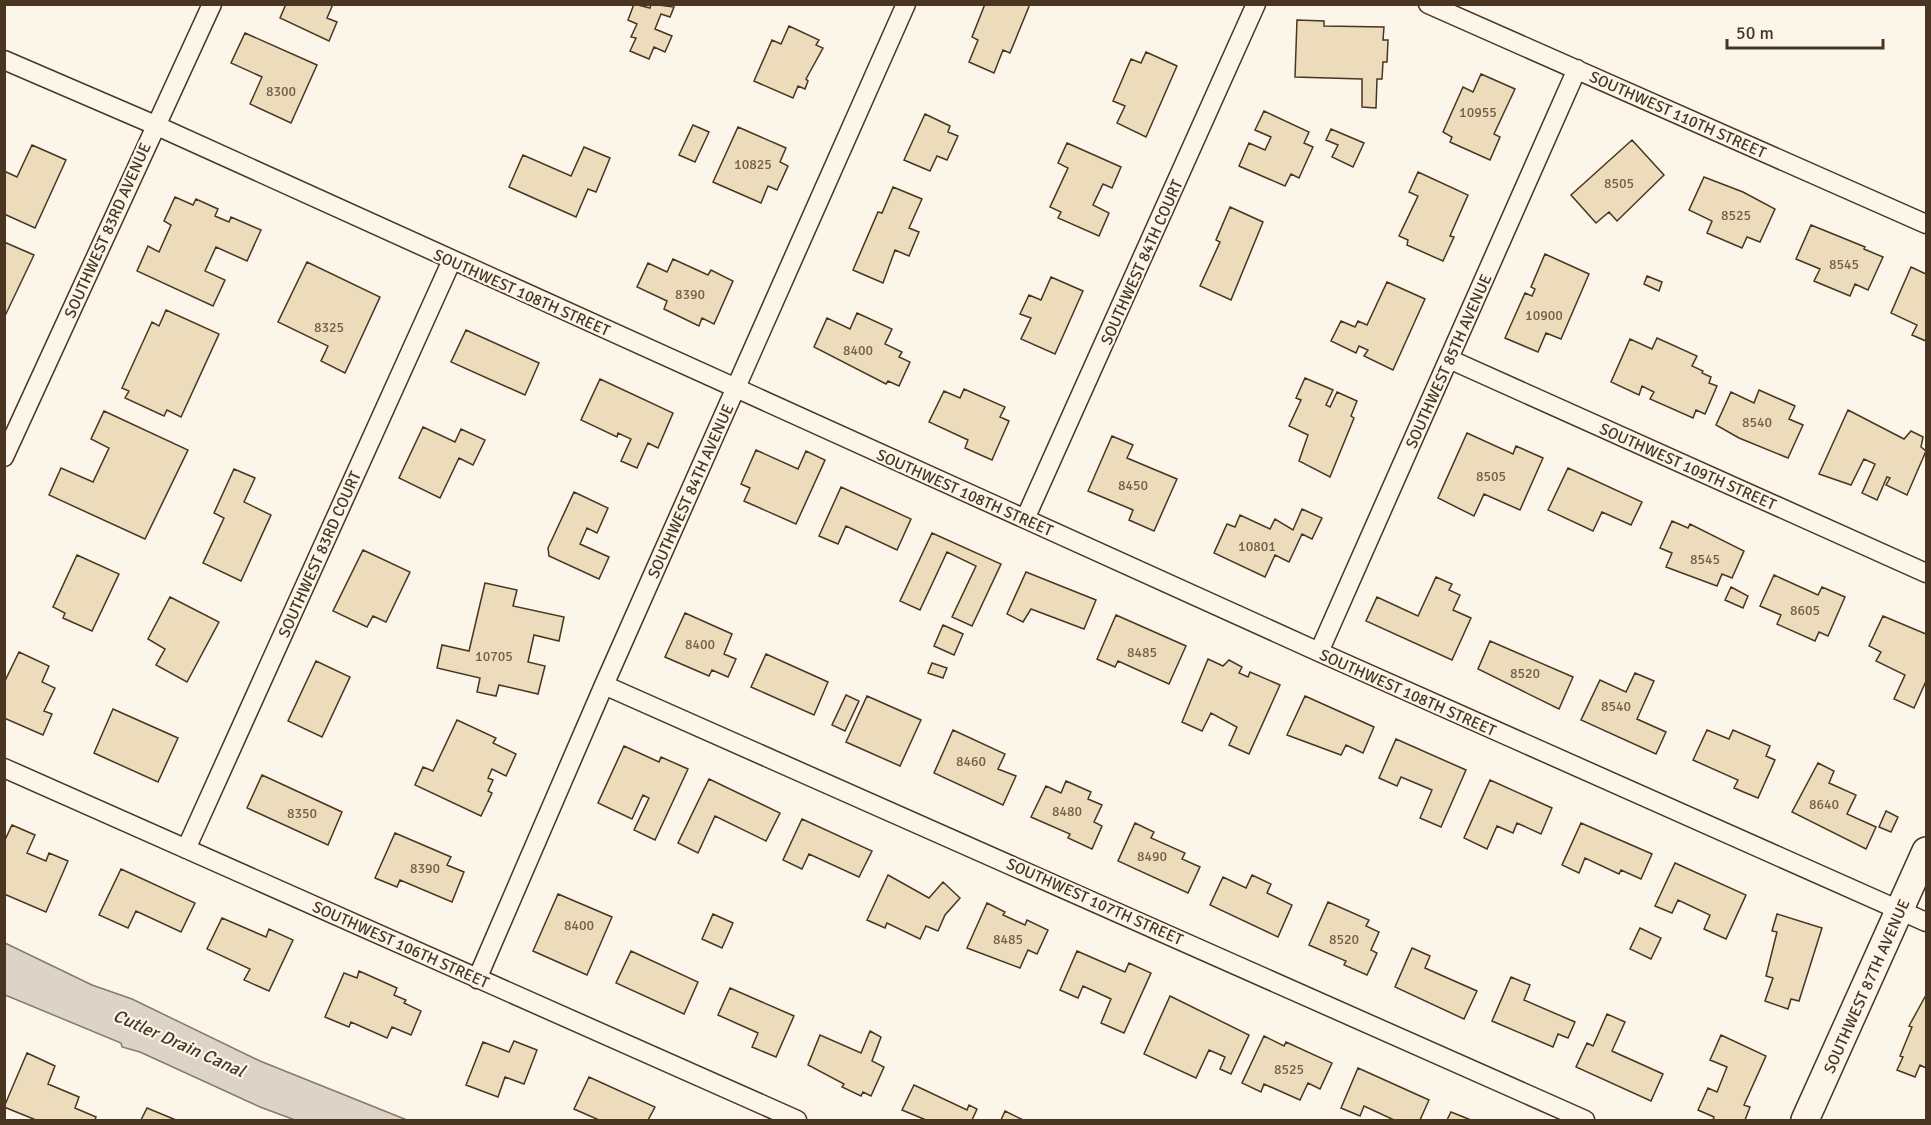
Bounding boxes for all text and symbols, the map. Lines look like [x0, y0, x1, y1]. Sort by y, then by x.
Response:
scale bar [1727, 12, 1883, 50]
text: 50 m [1736, 22, 1774, 44]
street label: SOUTHWEST 110TH STREET [1586, 67, 1769, 163]
house number: 8300 [266, 83, 296, 100]
house number: 10955 [1459, 104, 1497, 121]
street label: SOUTHWEST 83RD AVENUE [60, 140, 156, 321]
house number: 10825 [734, 156, 772, 173]
house number: 8505 [1604, 175, 1634, 192]
street label: SOUTHWEST 84TH COURT [1096, 177, 1187, 348]
house number: 8525 [1721, 207, 1751, 224]
street label: SOUTHWEST 108TH STREET [430, 245, 613, 341]
house number: 8545 [1829, 256, 1859, 273]
street label: SOUTHWEST 85TH AVENUE [1401, 271, 1496, 452]
house number: 8390 [675, 286, 705, 303]
house number: 10900 [1525, 307, 1563, 324]
house number: 8325 [314, 319, 344, 336]
house number: 8400 [843, 342, 873, 359]
street label: SOUTHWEST 84TH AVENUE [643, 401, 738, 582]
house number: 8540 [1742, 414, 1772, 431]
street label: SOUTHWEST 109TH STREET [1596, 419, 1779, 515]
street label: SOUTHWEST 108TH STREET [873, 445, 1056, 541]
street label: SOUTHWEST 83RD COURT [274, 468, 366, 641]
house number: 8505 [1476, 468, 1506, 485]
house number: 8450 [1118, 477, 1148, 494]
house number: 10801 [1238, 538, 1276, 555]
house number: 8545 [1690, 551, 1720, 568]
house number: 8605 [1790, 602, 1820, 619]
house number: 8400 [685, 636, 715, 653]
house number: 8485 [1127, 644, 1157, 661]
street label: SOUTHWEST 108TH STREET [1316, 645, 1499, 741]
house number: 10705 [475, 648, 513, 665]
house number: 8520 [1510, 665, 1540, 682]
house number: 8540 [1601, 698, 1631, 715]
house number: 8460 [956, 753, 986, 770]
house number: 8640 [1809, 796, 1839, 813]
house number: 8480 [1052, 803, 1082, 820]
house number: 8350 [287, 805, 317, 822]
house number: 8490 [1137, 848, 1167, 865]
street label: SOUTHWEST 107TH STREET [1003, 854, 1186, 950]
house number: 8390 [410, 860, 440, 877]
street label: SOUTHWEST 87TH AVENUE [1819, 896, 1914, 1077]
street label: SOUTHWEST 106TH STREET [309, 897, 492, 993]
house number: 8400 [564, 917, 594, 934]
house number: 8485 [993, 931, 1023, 948]
house number: 8520 [1329, 931, 1359, 948]
water label: Cutler Drain Canal [110, 1004, 250, 1083]
house number: 8525 [1274, 1061, 1304, 1078]

